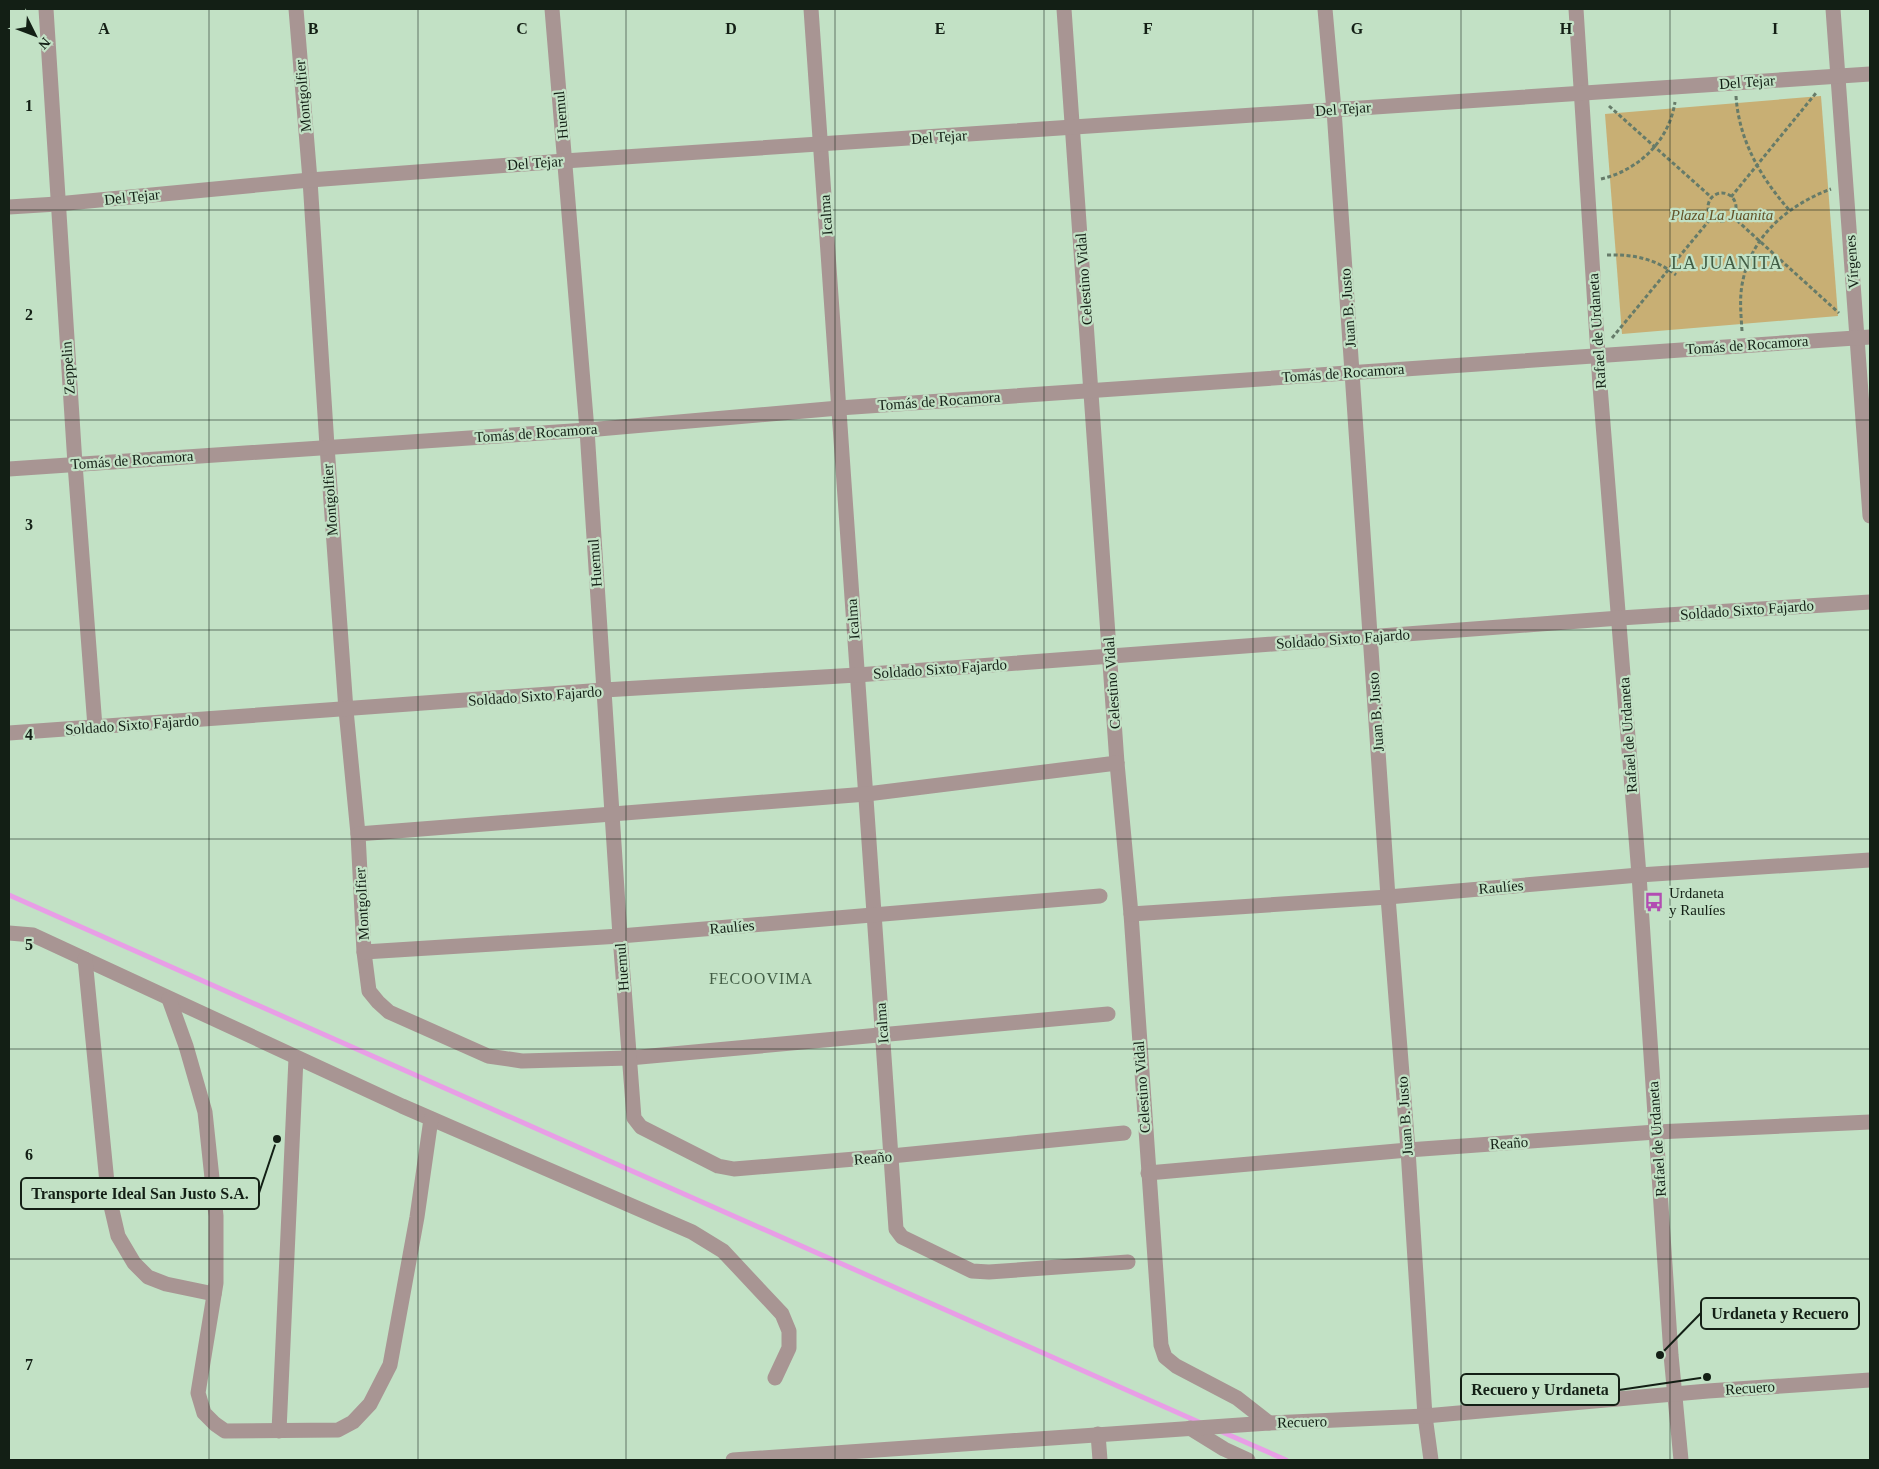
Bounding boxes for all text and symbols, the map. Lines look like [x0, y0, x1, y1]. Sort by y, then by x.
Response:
north arrow [10, 10, 60, 60]
text: A [98, 20, 110, 37]
text: B [308, 20, 319, 37]
text: C [516, 20, 528, 37]
text: D [725, 20, 737, 37]
text: E [935, 20, 945, 37]
text: F [1143, 20, 1153, 37]
text: G [1351, 20, 1364, 37]
text: H [1560, 20, 1573, 37]
text: I [1772, 20, 1778, 37]
text: N [35, 35, 53, 52]
street label: Montgolfier [292, 59, 314, 133]
street label: Del Tejar [1719, 72, 1775, 92]
street label: Huemul [551, 90, 571, 140]
text: 1 [25, 97, 33, 114]
street label: Del Tejar [1315, 99, 1371, 119]
street label: Del Tejar [911, 127, 967, 147]
street label: Del Tejar [507, 153, 563, 173]
street label: Del Tejar [103, 186, 161, 208]
street label: Icalma [817, 194, 835, 236]
park label: Plaza La Juanita [1670, 207, 1773, 223]
street label: Celestino Vidal [1073, 232, 1095, 326]
street label: Vírgenes [1842, 234, 1862, 289]
district label: LA JUANITA [1671, 253, 1783, 273]
street label: Juan B. Justo [1337, 268, 1359, 348]
street label: Rafael de Urdaneta [1585, 272, 1609, 389]
text: 2 [25, 306, 33, 323]
street label: Tomás de Rocamora [1685, 333, 1809, 357]
street label: Zeppelin [58, 340, 78, 395]
street label: Tomás de Rocamora [1281, 361, 1405, 385]
street label: Tomás de Rocamora [877, 389, 1001, 413]
street label: Tomás de Rocamora [474, 421, 598, 445]
street label: Tomás de Rocamora [70, 448, 194, 472]
street label: Montgolfier [319, 463, 341, 537]
text: 3 [25, 516, 33, 533]
street label: Huemul [585, 538, 605, 588]
street label: Soldado Sixto Fajardo [1680, 597, 1814, 623]
street label: Icalma [844, 598, 862, 640]
street label: Soldado Sixto Fajardo [1276, 626, 1410, 652]
street label: Celestino Vidal [1101, 636, 1123, 730]
street label: Soldado Sixto Fajardo [873, 656, 1007, 682]
street label: Juan B. Justo [1365, 672, 1387, 752]
street label: Rafael de Urdaneta [1616, 676, 1640, 793]
street label: Soldado Sixto Fajardo [468, 683, 602, 709]
street label: Soldado Sixto Fajardo [65, 712, 199, 738]
text: 4 [25, 726, 33, 743]
street label: Montgolfier [352, 867, 372, 941]
street label: Raulíes [1478, 877, 1524, 897]
place label: Urdaneta y Raulíes [1669, 885, 1725, 918]
bus stop icon: Urdaneta y Raulíes [1643, 891, 1665, 913]
street label: Raulíes [709, 917, 755, 937]
text: 5 [25, 936, 33, 953]
street label: Huemul [612, 942, 632, 992]
district label: FECOOVIMA [709, 970, 813, 987]
street label: Icalma [873, 1002, 891, 1044]
street label: Celestino Vidal [1131, 1040, 1153, 1134]
street label: Juan B. Justo [1394, 1076, 1416, 1156]
street label: Rafael de Urdaneta [1645, 1080, 1669, 1197]
street label: Reaño [1489, 1134, 1529, 1152]
text: 6 [25, 1146, 33, 1163]
street label: Reaño [853, 1148, 893, 1168]
callout: Transporte Ideal San Justo S.A. [21, 1178, 259, 1209]
text: Transporte Ideal San Justo S.A. [31, 1185, 249, 1203]
callout: Urdaneta y Recuero [1701, 1298, 1859, 1329]
text: Urdaneta y Recuero [1711, 1305, 1849, 1323]
text: 7 [25, 1356, 33, 1373]
callout: Recuero y Urdaneta [1461, 1374, 1619, 1405]
street label: Recuero [1725, 1378, 1775, 1398]
text: Recuero y Urdaneta [1471, 1381, 1609, 1399]
street label: Recuero [1277, 1413, 1327, 1431]

